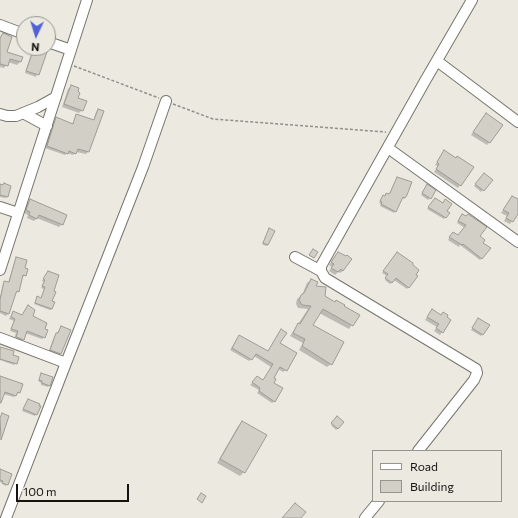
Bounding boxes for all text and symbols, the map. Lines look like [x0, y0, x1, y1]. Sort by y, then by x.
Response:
north arrow [16, 16, 56, 56]
text: N [31, 41, 40, 54]
legend [372, 450, 502, 502]
text: Road [410, 459, 438, 473]
scale bar [18, 476, 131, 502]
text: Building [410, 479, 454, 493]
text: 100 m [23, 484, 57, 498]

